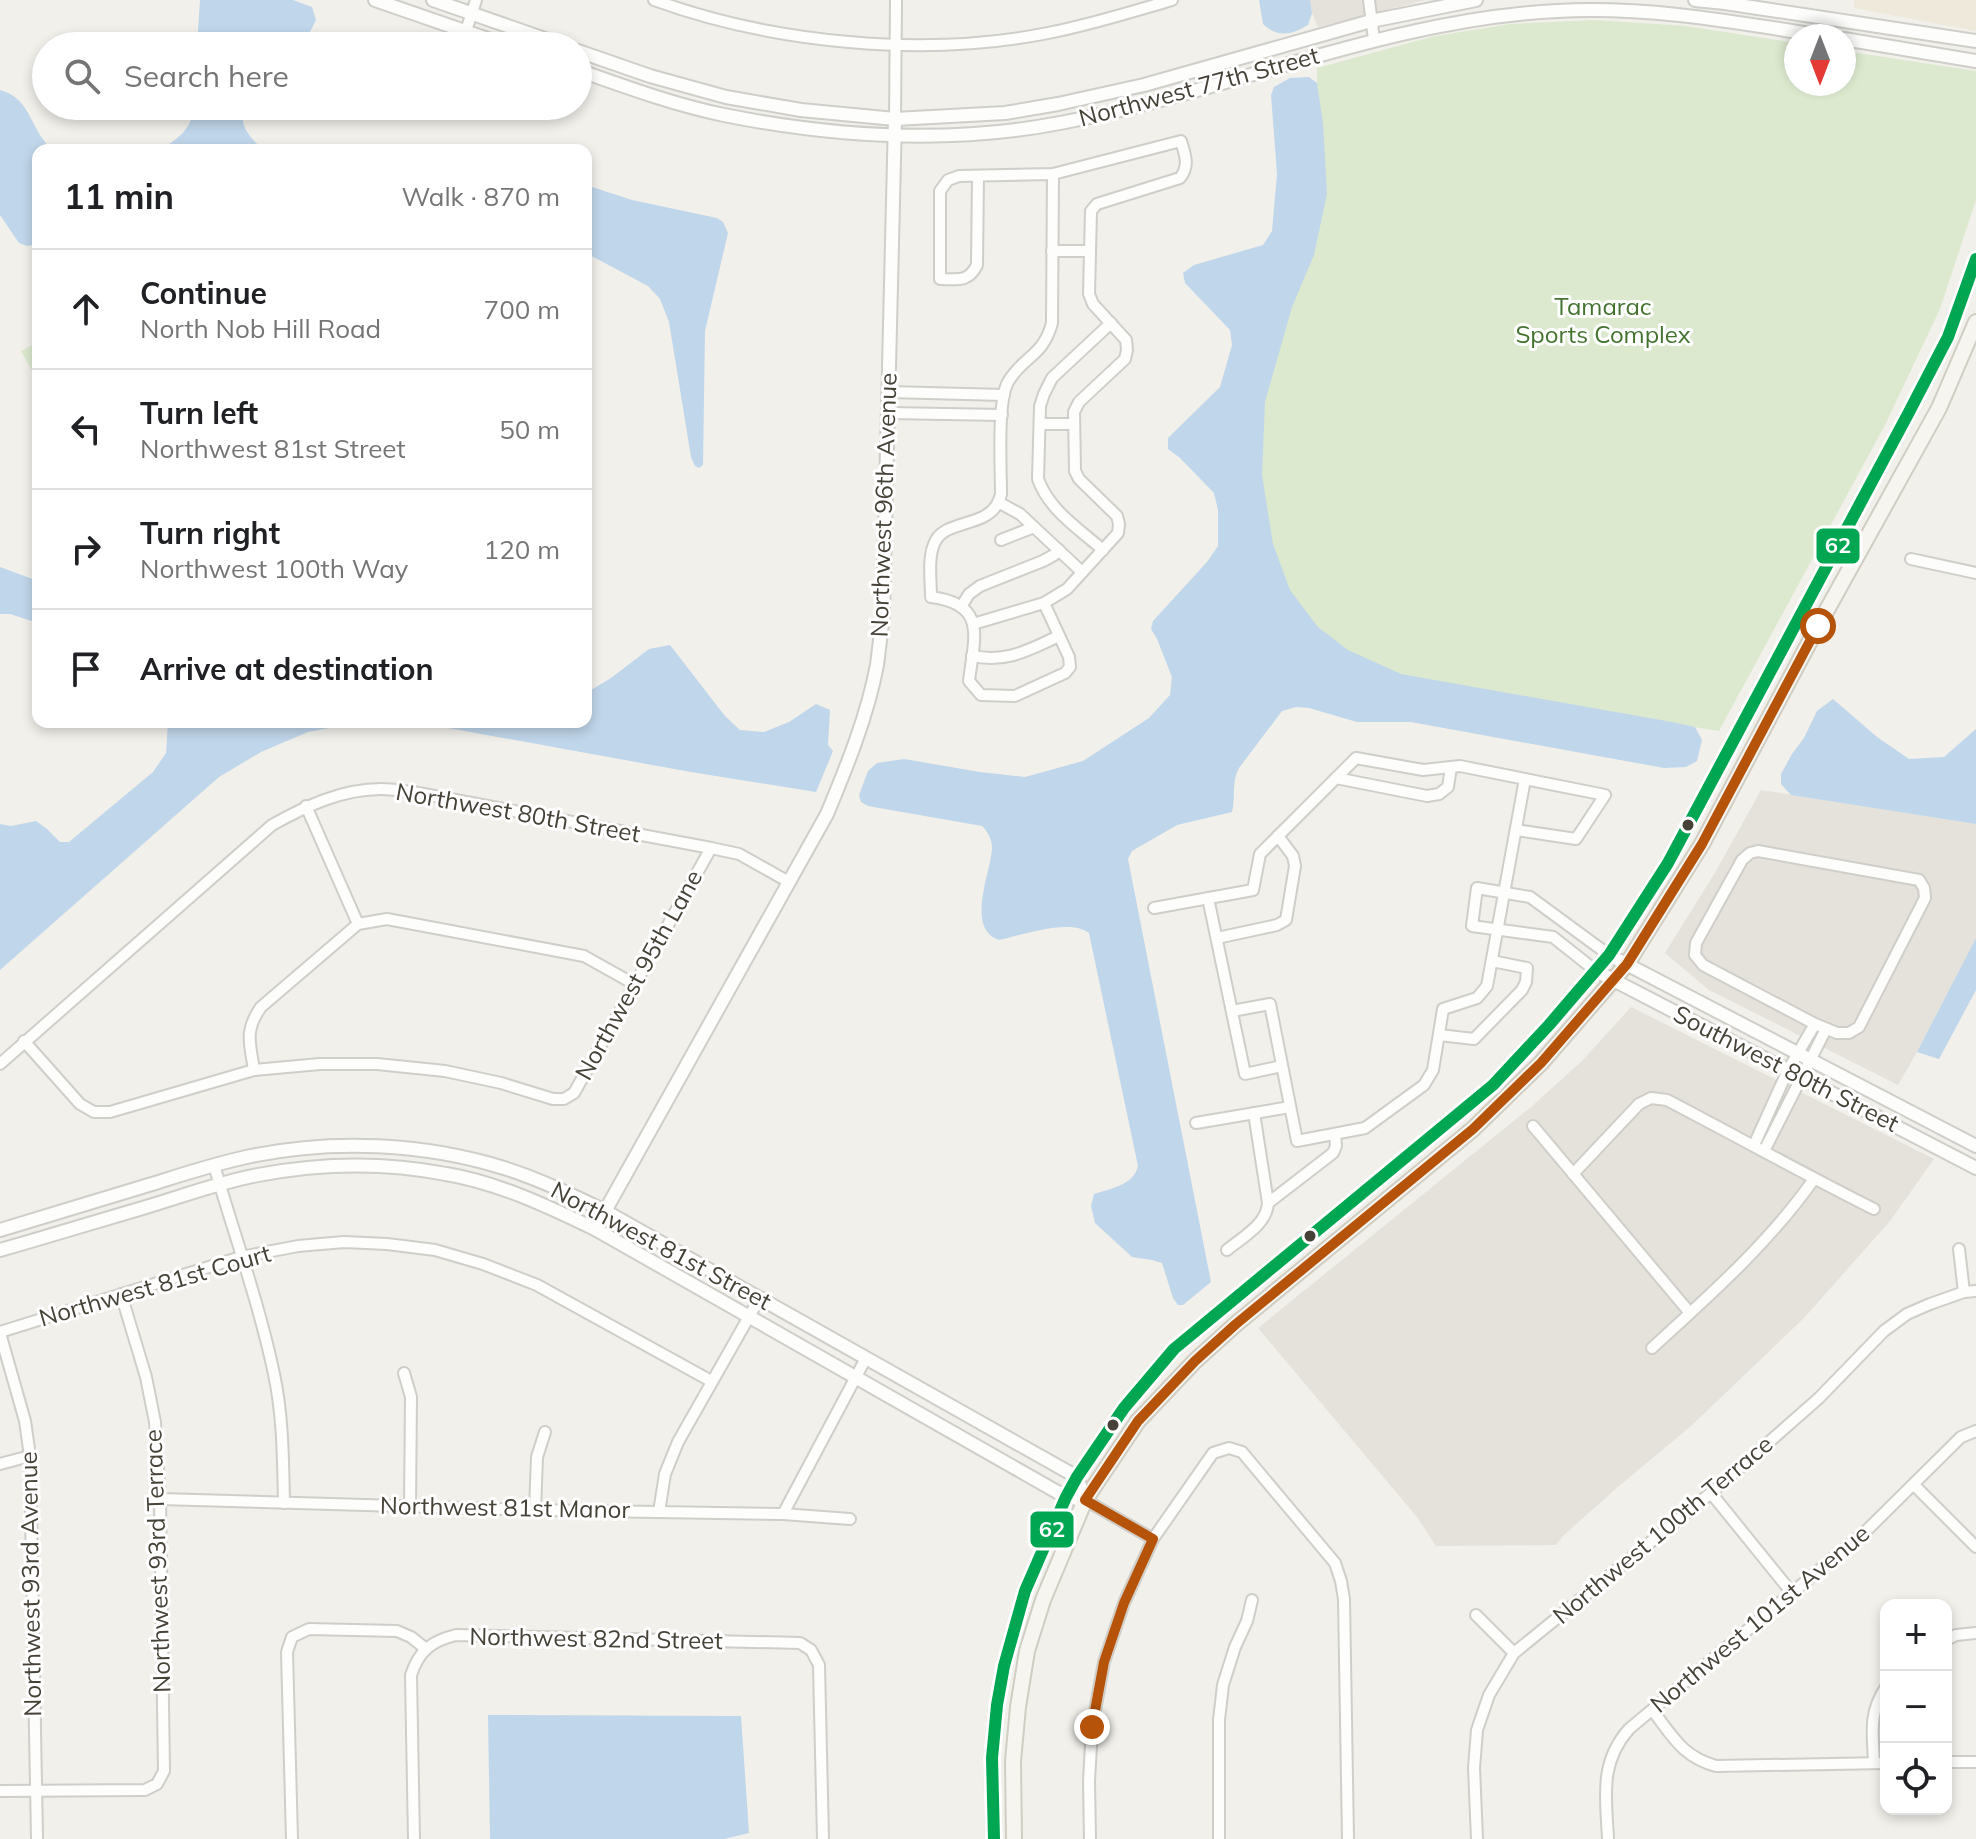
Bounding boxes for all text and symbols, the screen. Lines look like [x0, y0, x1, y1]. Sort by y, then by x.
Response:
north arrow [1784, 24, 1856, 96]
search box [32, 32, 592, 120]
street label: Northwest 77th Street [1075, 40, 1322, 133]
icon: search [60, 54, 104, 98]
text: Search here [124, 57, 289, 95]
text: 11 min [64, 175, 174, 218]
text: Walk · 870 m [401, 180, 560, 213]
text: Continue [140, 274, 267, 312]
icon: ahead [64, 287, 108, 331]
park label: Tamarac Sports Complex [1515, 291, 1691, 349]
text: 700 m [484, 293, 560, 326]
text: North Nob Hill Road [140, 312, 381, 345]
street label: Northwest 96th Avenue [863, 372, 903, 638]
text: Turn left [140, 394, 258, 432]
icon: left [64, 407, 108, 451]
text: 50 m [499, 413, 560, 446]
text: Northwest 81st Street [140, 432, 406, 465]
text: Turn right [140, 514, 280, 552]
icon: right [64, 527, 108, 571]
line badge: 62 [1815, 527, 1861, 565]
text: 62 [1825, 531, 1851, 559]
text: 120 m [484, 533, 560, 566]
text: Northwest 100th Way [140, 552, 408, 585]
route start [1800, 608, 1836, 644]
icon: arrive [64, 647, 108, 691]
text: Arrive at destination [140, 650, 434, 688]
street label: Northwest 80th Street [394, 776, 643, 848]
unlabelled marker [1680, 817, 1696, 833]
street label: Northwest 95th Lane [568, 864, 708, 1085]
street label: Southwest 80th Street [1669, 998, 1904, 1138]
street label: Northwest 81st Street [546, 1174, 777, 1316]
unlabelled marker [1302, 1228, 1318, 1244]
street label: Northwest 81st Court [35, 1238, 274, 1332]
unlabelled marker [1105, 1417, 1121, 1433]
street label: Northwest 93rd Terrace [137, 1429, 177, 1693]
street label: Northwest 100th Terrace [1546, 1429, 1778, 1630]
street label: Northwest 93rd Avenue [13, 1451, 47, 1717]
street label: Northwest 81st Manor [380, 1490, 631, 1524]
line badge: 62 [1029, 1510, 1075, 1549]
text: 62 [1039, 1515, 1065, 1543]
street label: Northwest 101st Avenue [1644, 1518, 1875, 1719]
map controls [1880, 1599, 1952, 1815]
button: + [1880, 1599, 1952, 1671]
street label: Northwest 82nd Street [469, 1621, 723, 1655]
button: − [1880, 1671, 1952, 1743]
route end [1074, 1709, 1110, 1745]
button: locate [1880, 1743, 1952, 1815]

